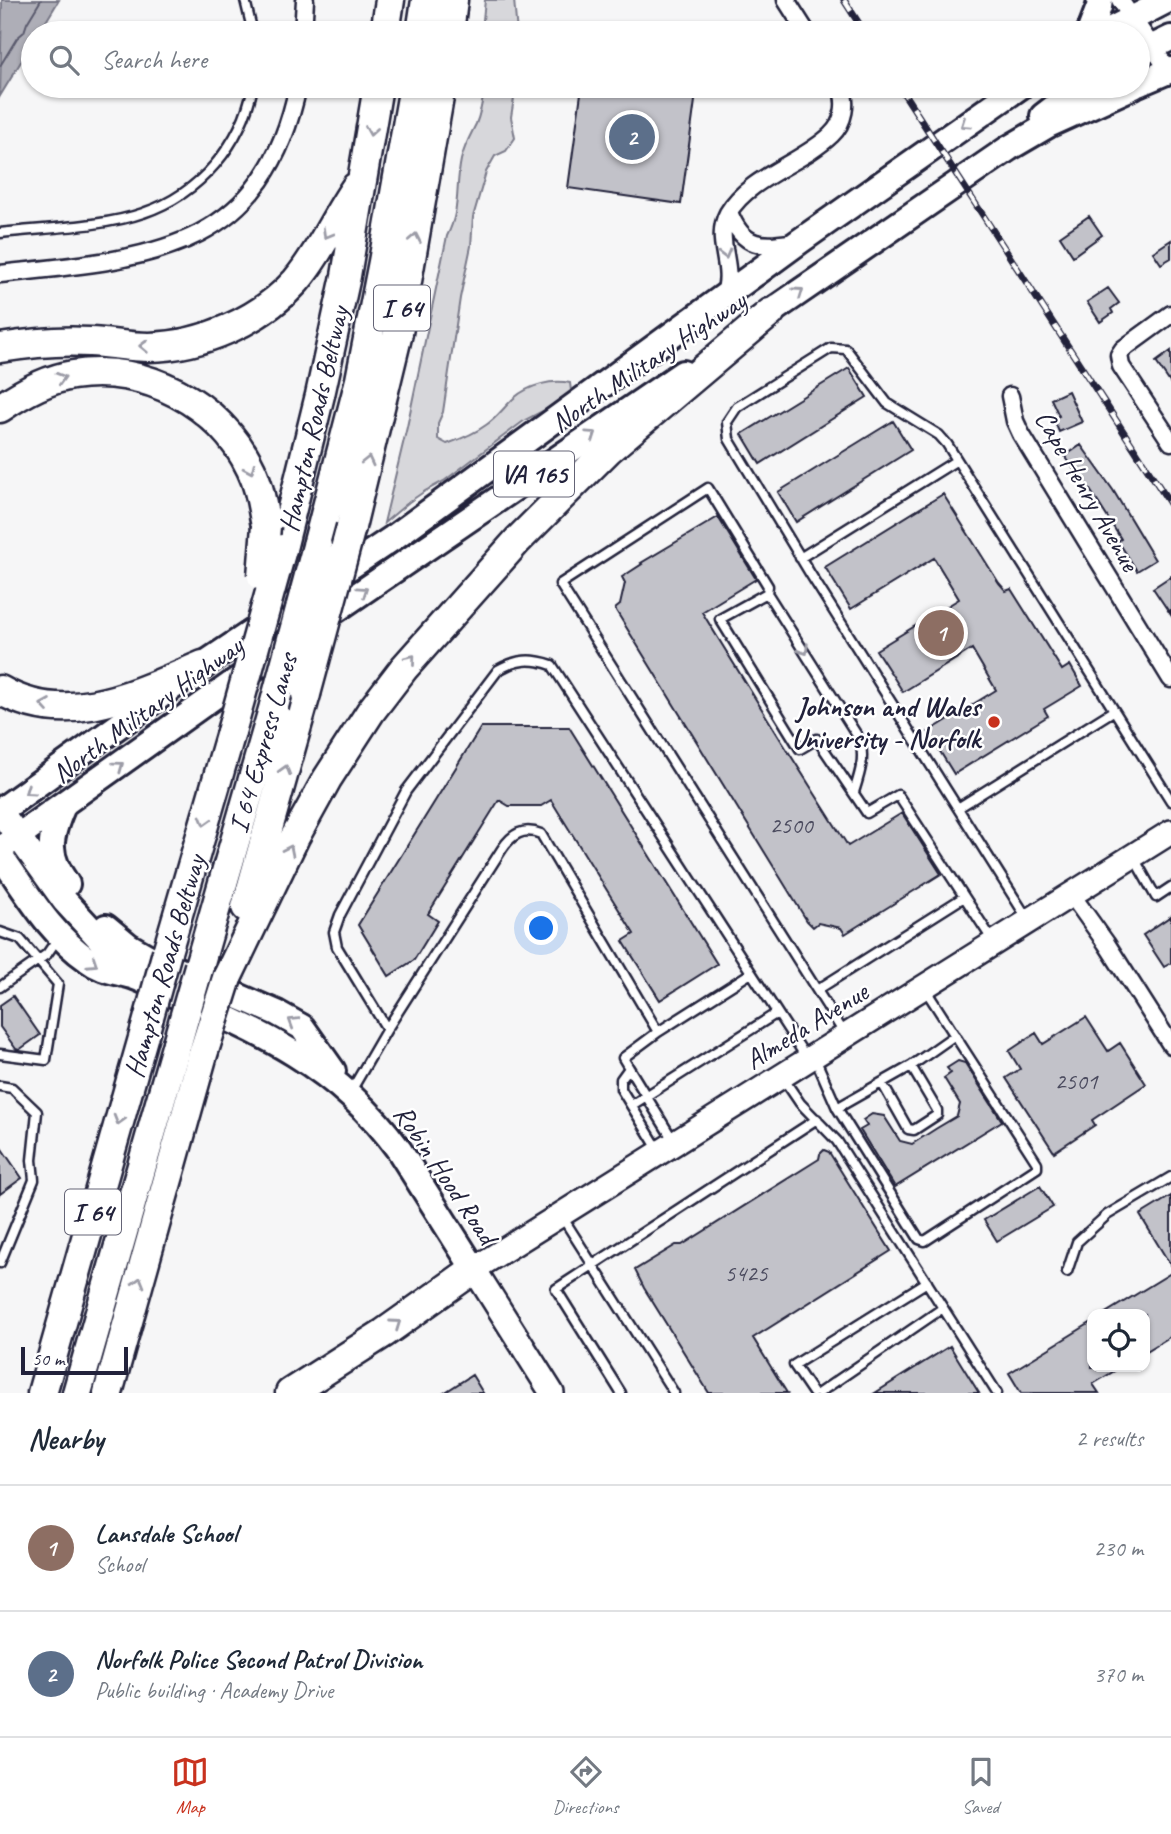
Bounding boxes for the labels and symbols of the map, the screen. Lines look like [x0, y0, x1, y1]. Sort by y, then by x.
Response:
pin: 2 [609, 111, 655, 163]
one-way arrow [959, 116, 972, 129]
one-way arrow [364, 125, 379, 137]
one-way arrow [322, 226, 335, 239]
one-way arrow [407, 232, 422, 244]
one-way arrow [717, 248, 731, 260]
street label: North Military Highway [544, 282, 755, 440]
road number: I 64 [374, 286, 430, 330]
one-way arrow [791, 288, 804, 300]
street label: Hampton Roads Beltway [271, 301, 357, 535]
one-way arrow [138, 338, 149, 353]
one-way arrow [55, 372, 67, 387]
street label: Cape Henry Avenue [1027, 403, 1149, 579]
one-way arrow [584, 430, 597, 443]
road number: VA 165 [494, 452, 574, 496]
one-way arrow [360, 455, 374, 467]
one-way arrow [242, 462, 256, 474]
one-way arrow [355, 587, 368, 599]
pin: 1 [918, 607, 964, 659]
street label: North Military Highway [45, 627, 252, 791]
one-way arrow [796, 642, 808, 655]
street label: I 64 Express Lanes [220, 647, 305, 837]
one-way arrow [403, 654, 416, 667]
place label: Johnson and Wales University - Norfolk [791, 689, 983, 756]
one-way arrow [39, 698, 51, 713]
marker: Johnson and Wales University - Norfolk [986, 714, 1002, 730]
one-way arrow [111, 762, 123, 774]
one-way arrow [276, 764, 291, 776]
one-way arrow [24, 783, 37, 795]
house number: 2500 [769, 810, 815, 840]
one-way arrow [199, 815, 213, 827]
one-way arrow [280, 845, 294, 857]
street label: Hampton Roads Beltway [116, 848, 214, 1081]
your location [524, 911, 558, 945]
one-way arrow [85, 955, 98, 968]
street label: Almeda Avenue [738, 973, 876, 1077]
one-way arrow [287, 1018, 300, 1031]
house number: 2501 [1054, 1066, 1099, 1096]
street label: Robin Hood Road [386, 1098, 507, 1254]
one-way arrow [113, 1114, 128, 1126]
road number: I 64 [65, 1190, 121, 1234]
house number: 5425 [724, 1258, 769, 1288]
one-way arrow [131, 1276, 146, 1288]
one-way arrow [388, 1320, 401, 1333]
scale bar [21, 1344, 128, 1376]

